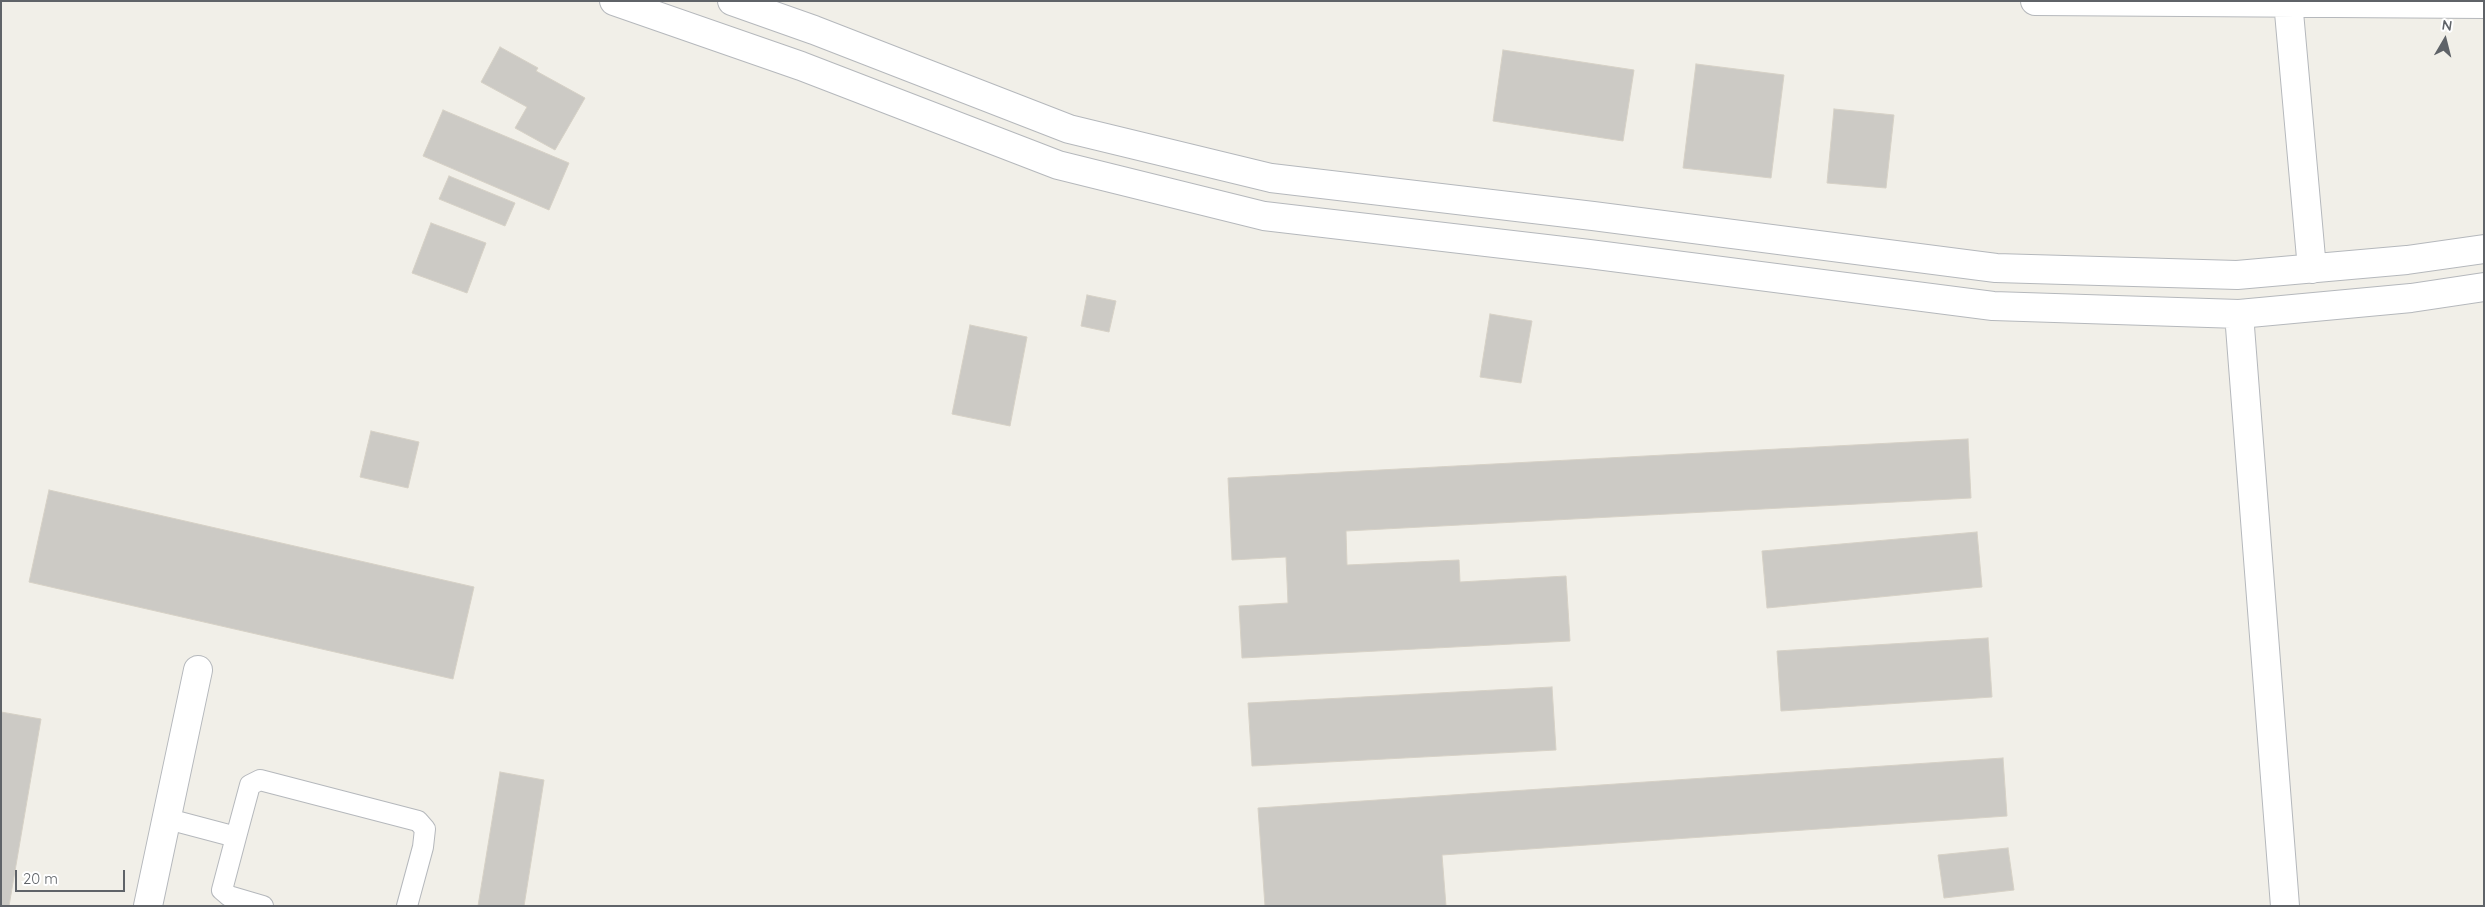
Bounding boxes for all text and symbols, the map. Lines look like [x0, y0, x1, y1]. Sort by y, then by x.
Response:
north arrow [2420, 15, 2470, 65]
text: N [2441, 16, 2453, 35]
scale bar [18, 860, 128, 892]
text: 20 m [23, 869, 58, 888]

